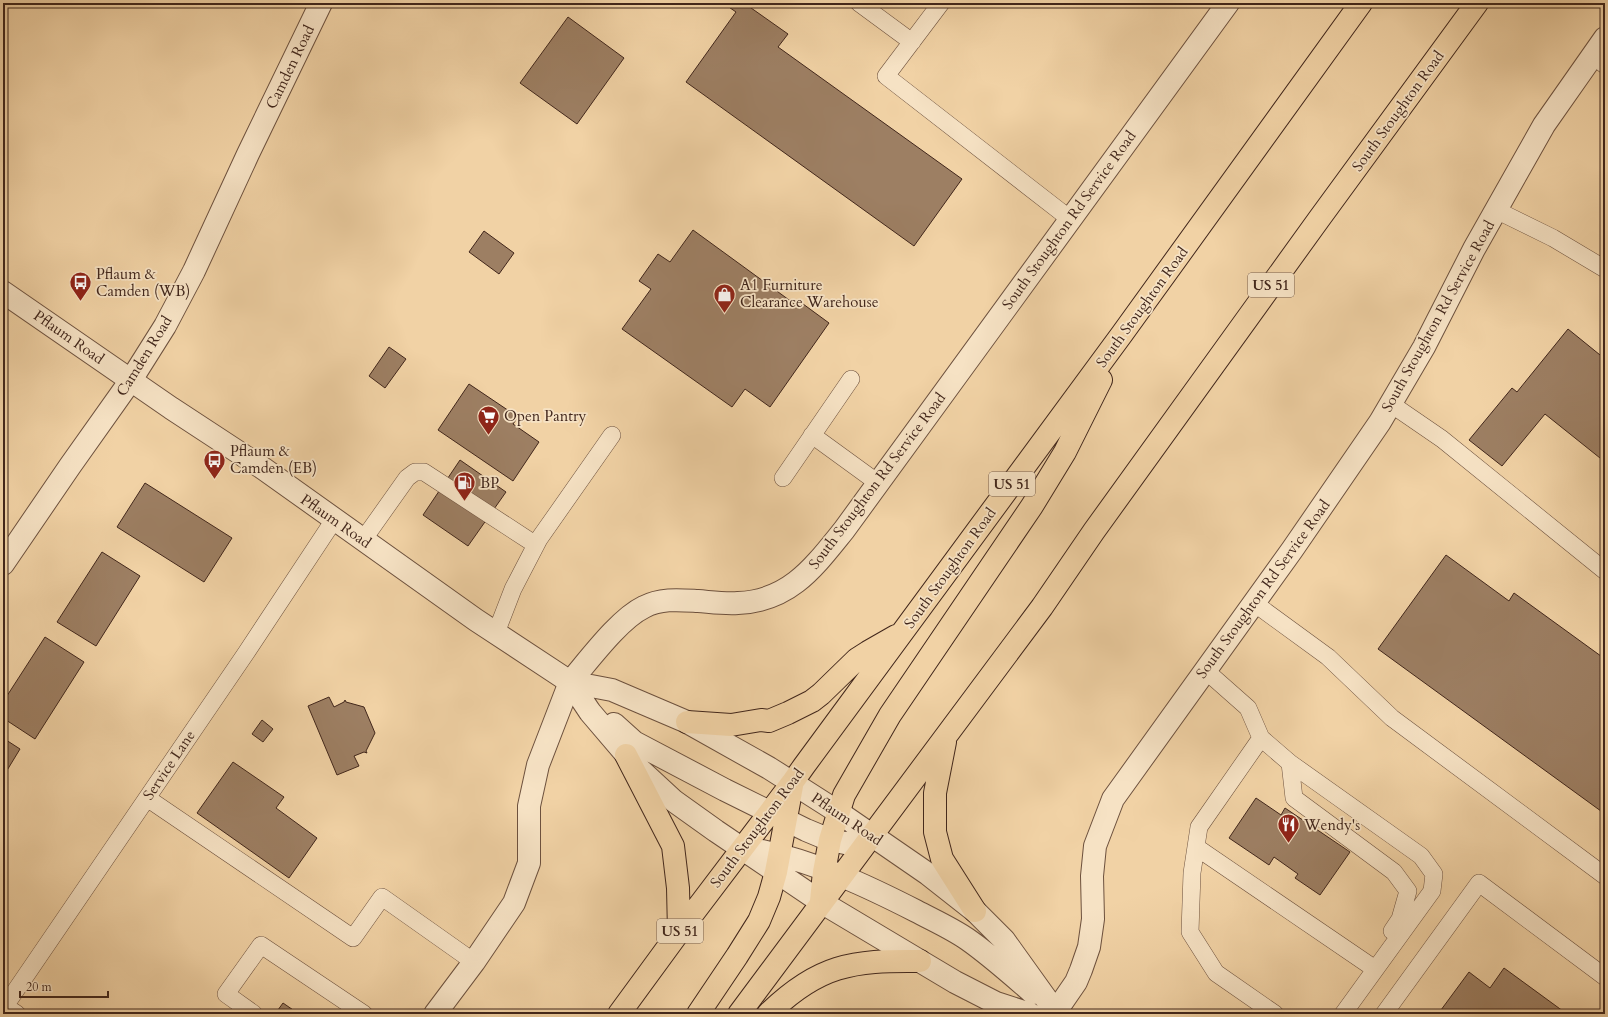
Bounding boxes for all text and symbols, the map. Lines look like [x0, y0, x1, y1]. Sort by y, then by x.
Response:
street label: Camden Road [261, 22, 319, 112]
street label: South Stoughton Road [1347, 47, 1449, 175]
street label: South Stoughton Rd Service Road [997, 127, 1141, 313]
street label: South Stoughton Rd Service Road [1377, 217, 1499, 415]
street label: South Stoughton Road [1091, 243, 1193, 371]
place label: Pflaum & Camden (WB) [96, 264, 190, 301]
bus stop icon: Pflaum & Camden (WB) [68, 270, 94, 303]
road number: US 51 [1248, 273, 1294, 297]
place label: A1 Furniture Clearance Warehouse [740, 275, 879, 312]
shop icon: A1 Furniture Clearance Warehouse [712, 281, 738, 314]
street label: Pflaum Road [30, 305, 108, 369]
street label: Camden Road [111, 312, 177, 400]
street label: South Stoughton Rd Service Road [804, 389, 950, 573]
supermarket icon: Open Pantry [475, 403, 501, 436]
place label: Open Pantry [504, 406, 586, 426]
place label: Pflaum & Camden (EB) [230, 441, 317, 478]
bus stop icon: Pflaum & Camden (EB) [202, 447, 228, 480]
fuel station icon: BP [451, 470, 477, 503]
road number: US 51 [989, 472, 1035, 496]
place label: BP [480, 473, 499, 493]
street label: Pflaum Road [297, 489, 375, 553]
street label: South Stoughton Rd Service Road [1191, 496, 1335, 682]
street label: South Stoughton Road [899, 504, 1001, 632]
street label: Service Lane [138, 726, 200, 804]
street label: South Stoughton Road [706, 764, 808, 892]
street label: Pflaum Road [807, 788, 887, 850]
restaurant icon: Wendy's [1276, 812, 1302, 845]
place label: Wendy's [1303, 815, 1360, 835]
road number: US 51 [657, 919, 703, 943]
scale bar [20, 973, 108, 999]
text: 20 m [26, 979, 53, 995]

